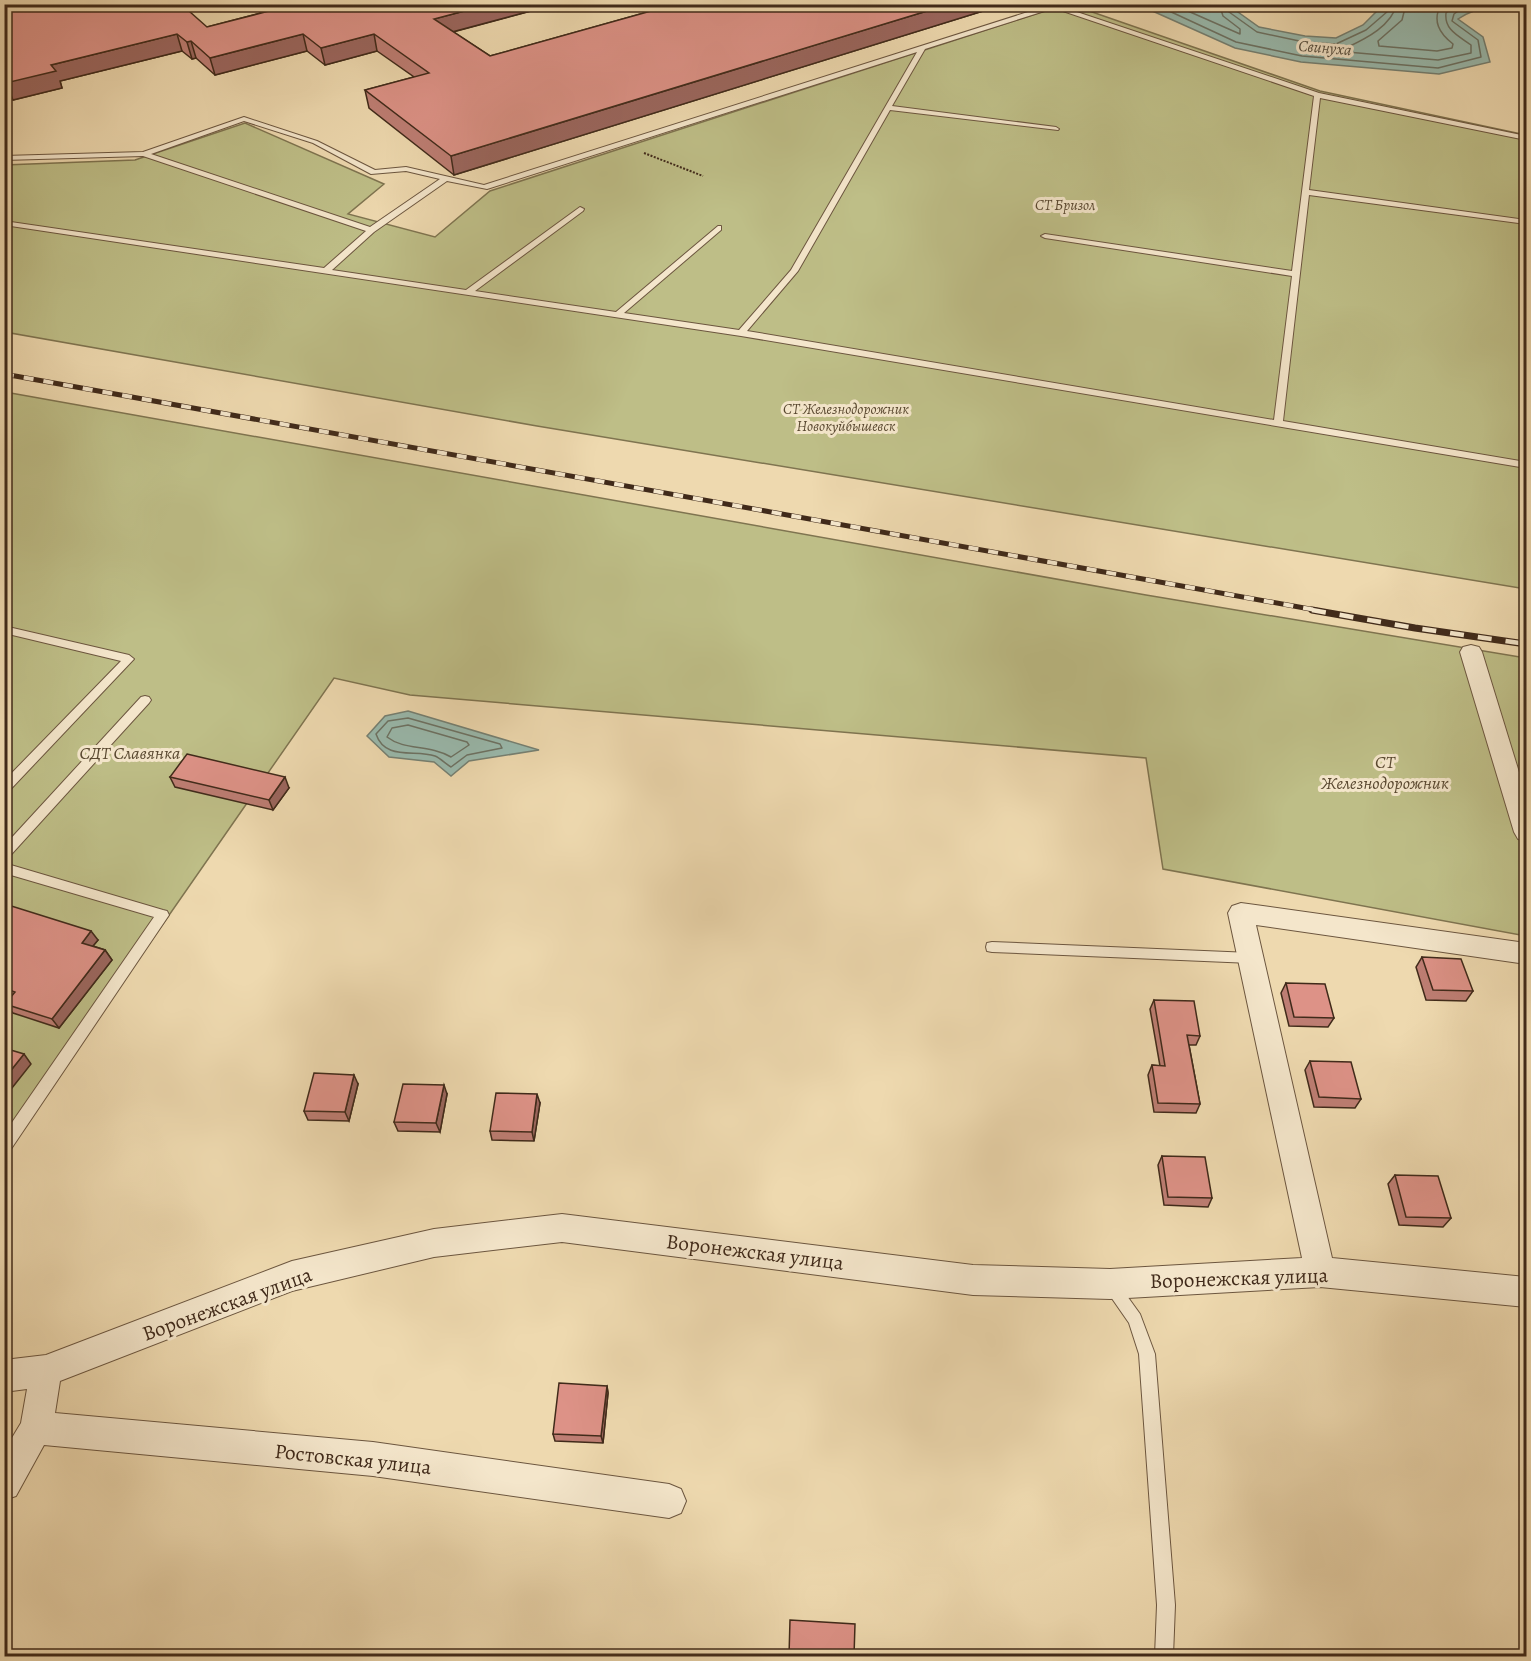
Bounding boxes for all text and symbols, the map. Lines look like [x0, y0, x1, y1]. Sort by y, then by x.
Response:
water label: Свинуха [1297, 35, 1353, 61]
park label: СТ Бризол [1035, 195, 1095, 215]
park label: СТ Железнодорожник Новокуйбышевск [783, 399, 909, 436]
park label: СДТ Славянка [80, 741, 180, 765]
park label: СТ Железнодорожник [1320, 750, 1449, 795]
street label: Воронежская улица [665, 1227, 846, 1277]
street label: Воронежская улица [138, 1260, 316, 1348]
street label: Воронежская улица [1149, 1261, 1329, 1295]
street label: Ростовская улица [273, 1437, 433, 1481]

